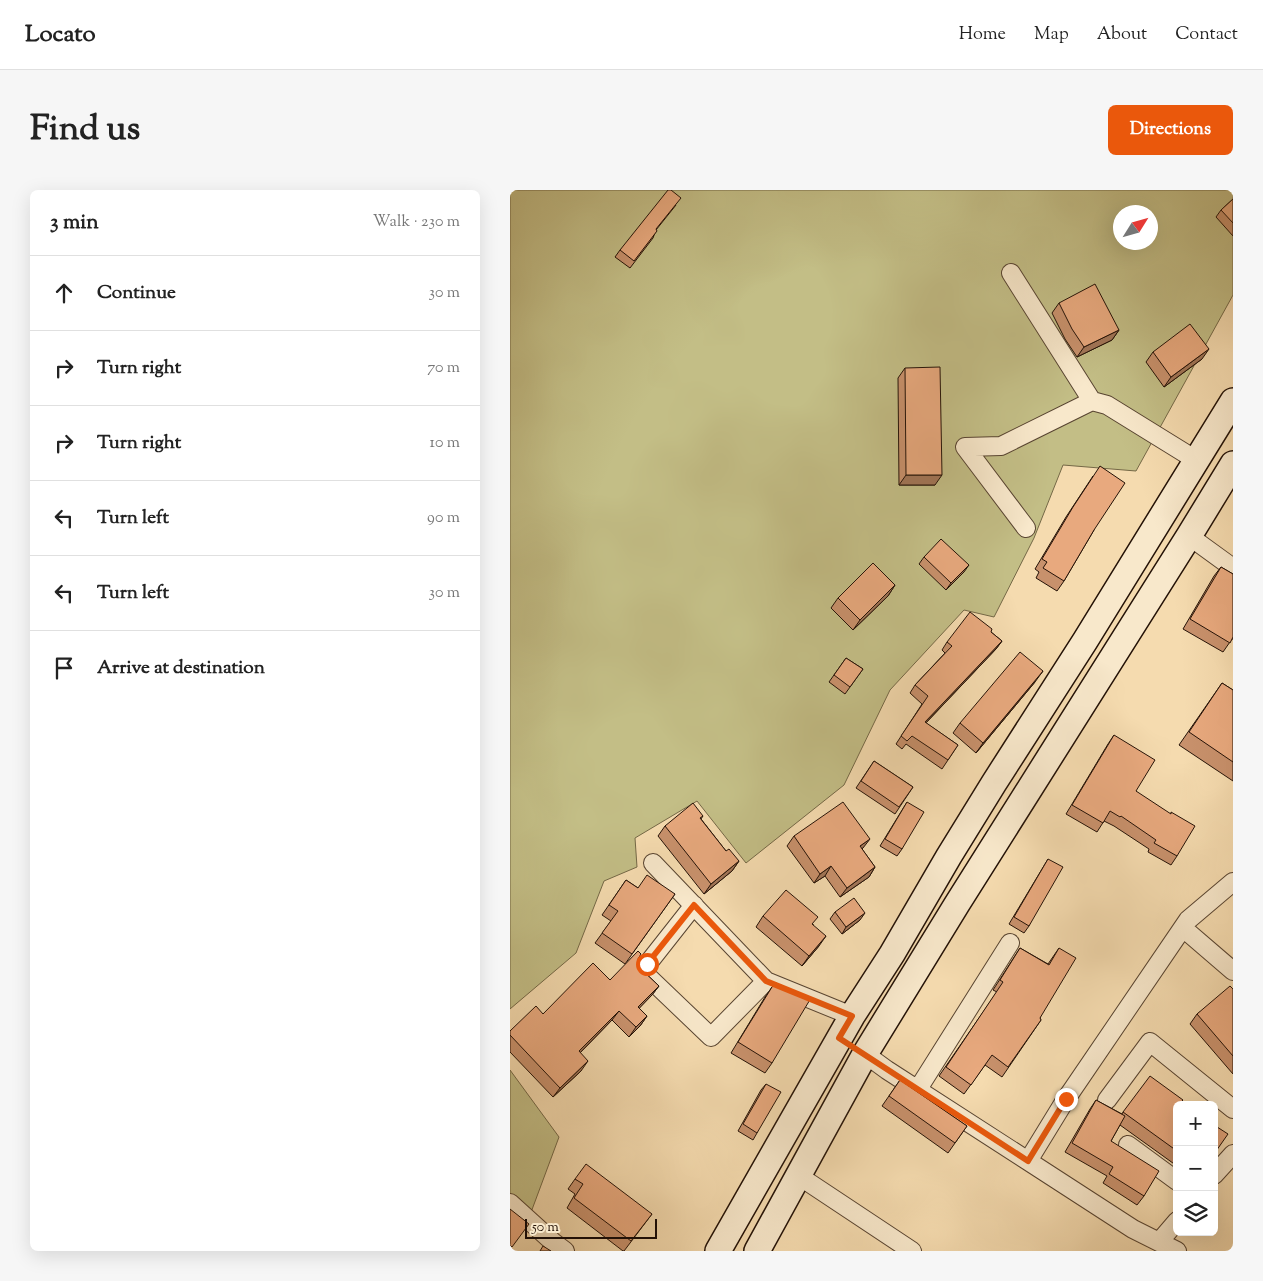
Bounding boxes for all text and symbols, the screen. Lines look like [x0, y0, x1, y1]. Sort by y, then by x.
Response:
text: Locato [25, 18, 96, 52]
text: Home [959, 22, 1006, 48]
text: Map [1034, 22, 1069, 48]
text: About [1097, 22, 1147, 48]
text: Contact [1175, 22, 1238, 48]
text: Find us [30, 105, 140, 156]
button: Directions [1108, 105, 1233, 155]
north arrow [1113, 205, 1158, 250]
text: 3 min [50, 208, 99, 238]
text: Walk · 230 m [373, 211, 460, 234]
icon: ahead [50, 279, 78, 307]
text: Continue [97, 280, 176, 307]
text: 30 m [429, 282, 460, 305]
icon: right [50, 354, 78, 382]
text: Turn right [97, 355, 181, 382]
text: 70 m [427, 357, 460, 380]
icon: right [50, 429, 78, 457]
text: Turn right [97, 430, 181, 457]
text: 10 m [430, 432, 460, 455]
icon: left [50, 504, 78, 532]
text: Turn left [97, 505, 169, 532]
text: 90 m [427, 507, 460, 530]
icon: left [50, 579, 78, 607]
text: Turn left [97, 580, 169, 607]
text: 30 m [429, 582, 460, 605]
icon: arrive [50, 654, 78, 682]
text: Arrive at destination [97, 655, 265, 682]
route start [636, 953, 659, 976]
route end [1055, 1088, 1078, 1111]
map controls [1173, 1101, 1218, 1236]
button: + [1173, 1101, 1218, 1146]
button: − [1173, 1146, 1218, 1191]
button: layers [1173, 1191, 1218, 1236]
scale bar [525, 1216, 658, 1239]
text: 50 m [532, 1218, 559, 1238]

